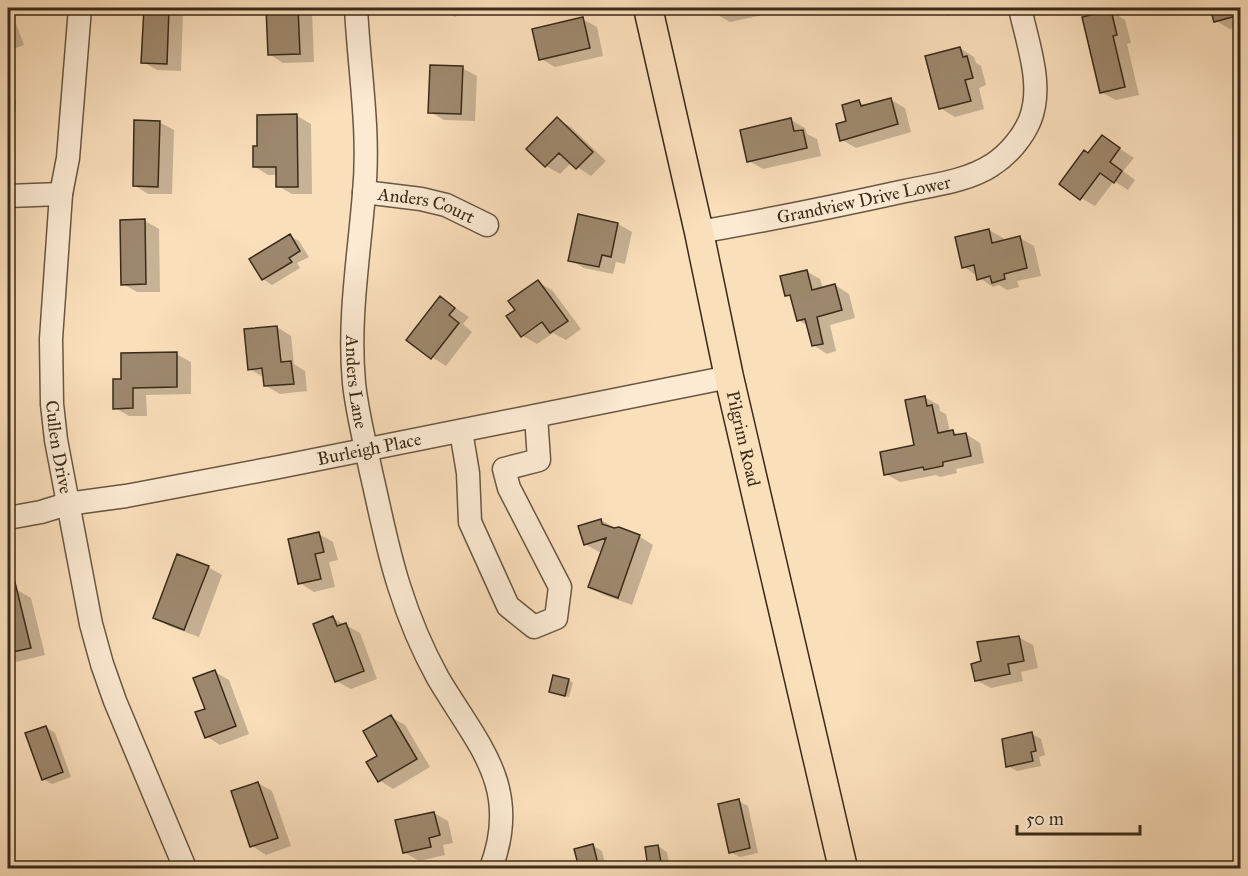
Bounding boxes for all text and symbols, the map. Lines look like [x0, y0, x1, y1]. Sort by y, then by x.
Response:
street label: Grandview Drive Lower [775, 171, 953, 228]
street label: Anders Court [376, 183, 479, 229]
street label: Anders Lane [341, 334, 372, 430]
street label: Pilgrim Road [722, 389, 765, 489]
street label: Cullen Drive [41, 399, 77, 496]
street label: Burleigh Place [315, 428, 423, 470]
scale bar [1017, 798, 1140, 836]
text: 50 m [1026, 808, 1064, 830]

